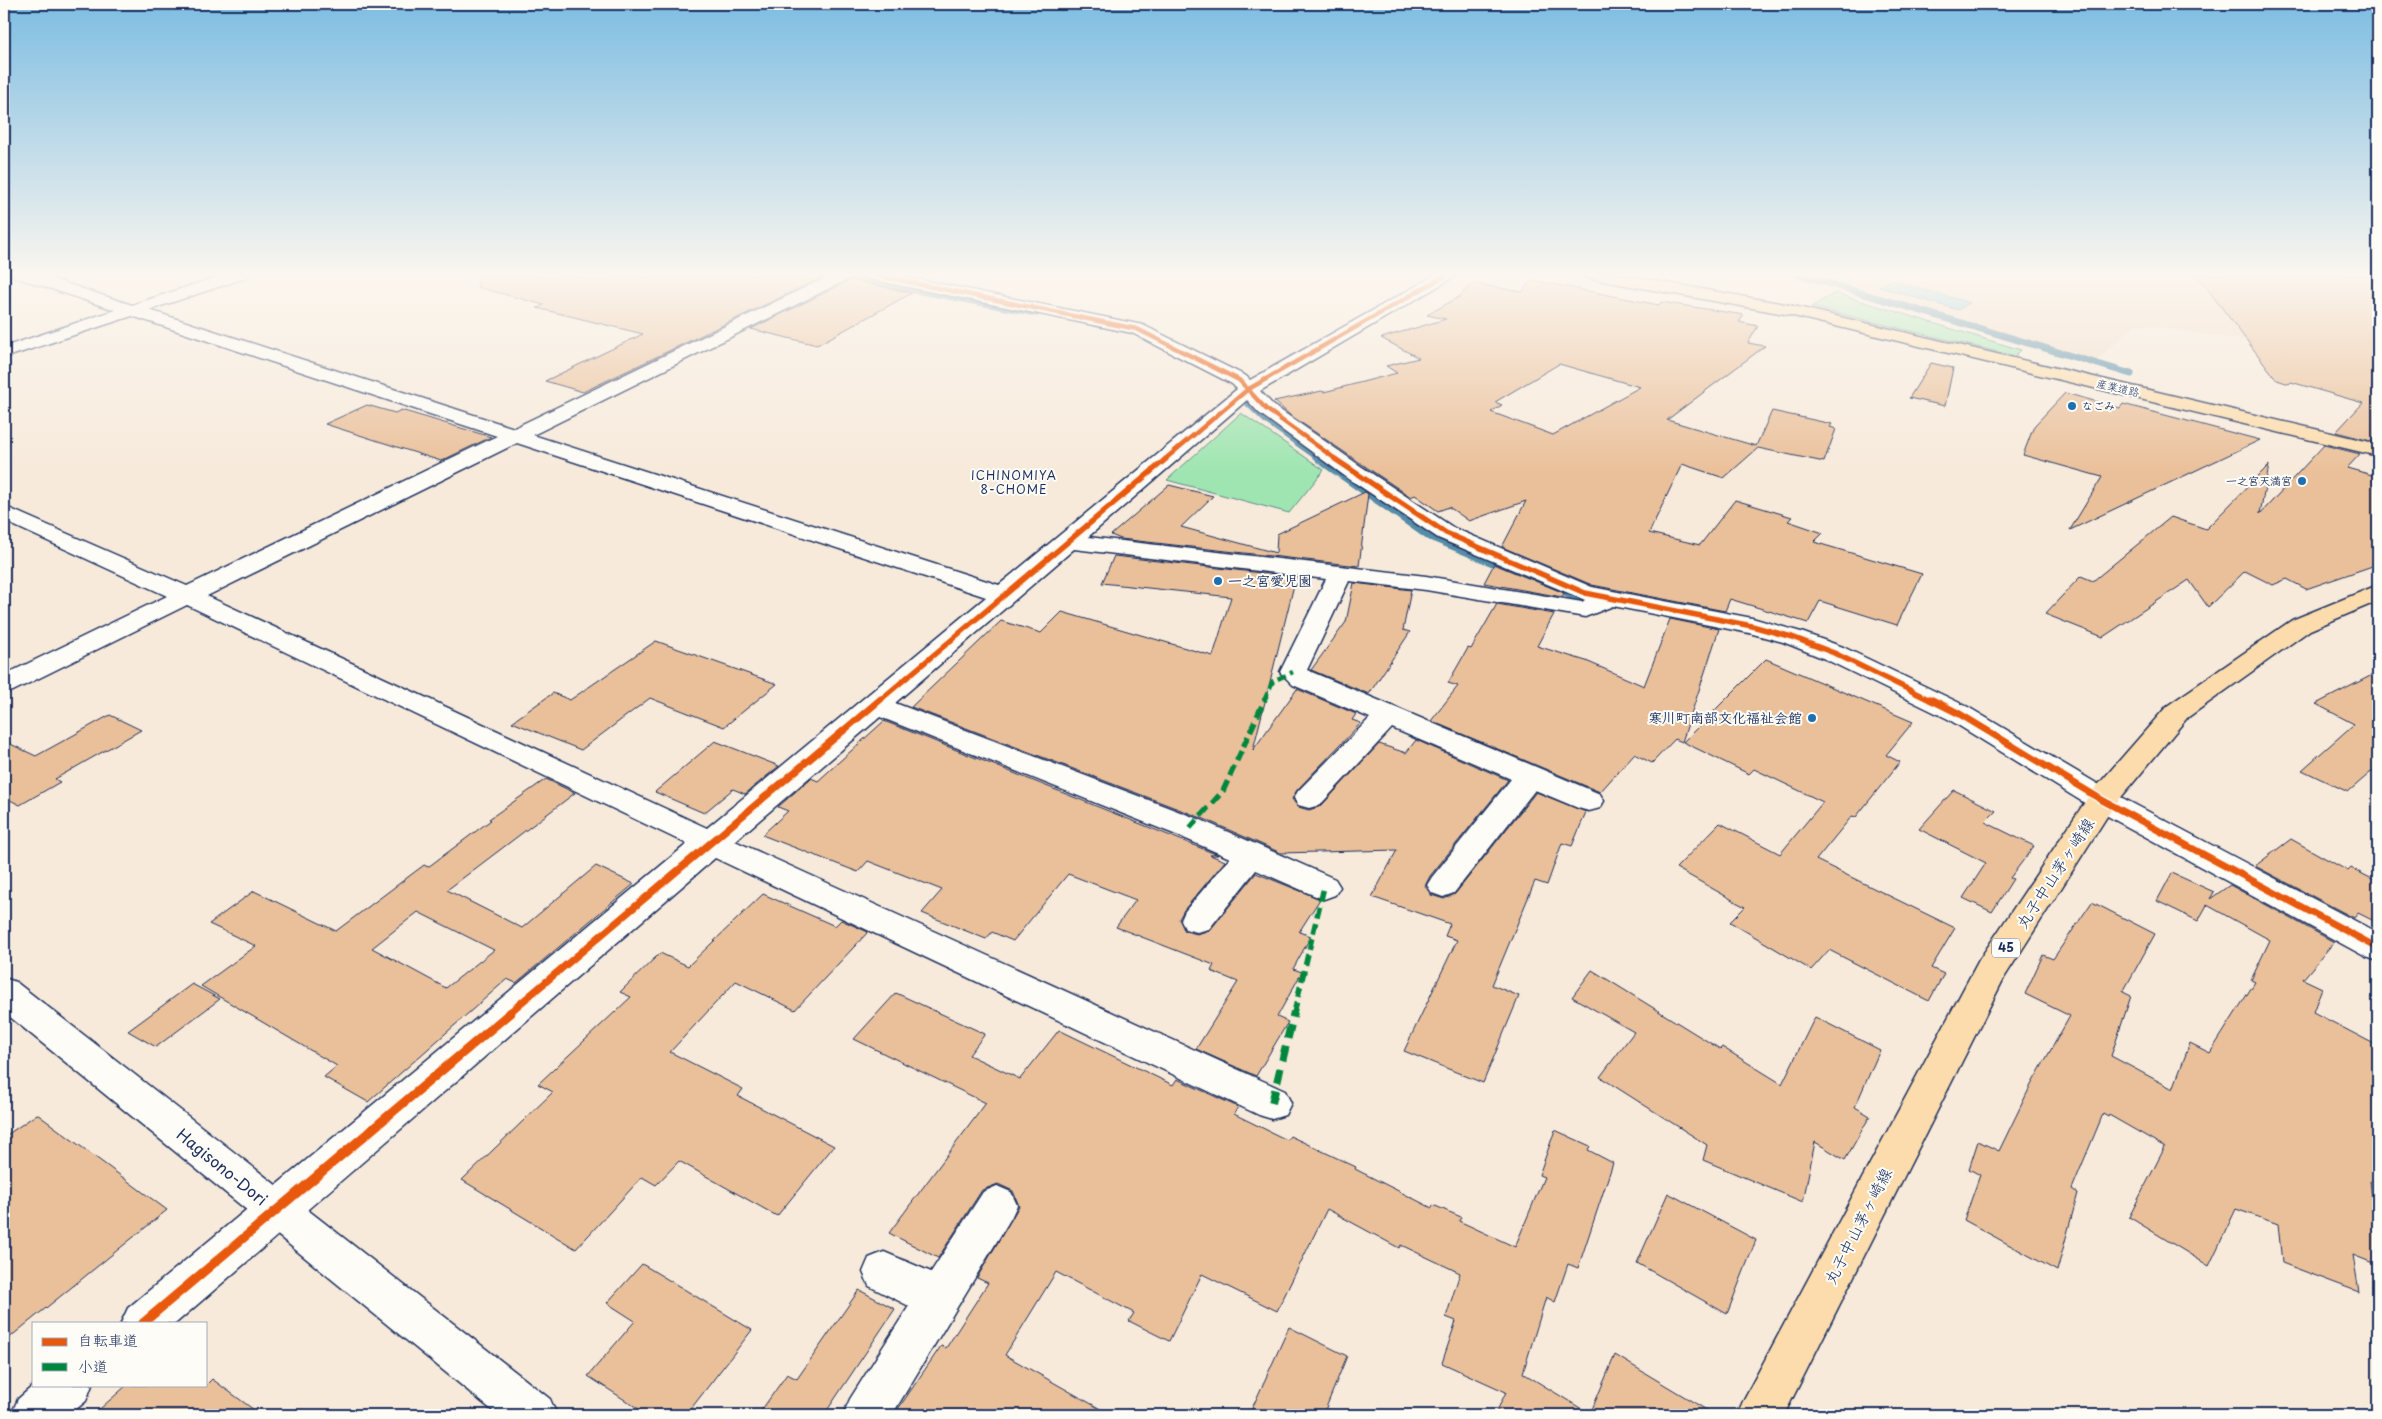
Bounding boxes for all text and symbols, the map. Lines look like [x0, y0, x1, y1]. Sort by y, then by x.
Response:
street label: 産業道路 [2095, 374, 2141, 401]
place label: なごみ [2082, 397, 2115, 414]
marker: なごみ [2066, 400, 2078, 412]
district label: ICHINOMIYA 8-CHOME [971, 466, 1057, 498]
place label: 一之宮天満宮 [2226, 472, 2292, 489]
marker: 一之宮天満宮 [2296, 475, 2308, 487]
place label: 一之宮愛児園 [1228, 570, 1312, 591]
marker: 一之宮愛児園 [1212, 575, 1224, 587]
place label: 寒川町南部文化福祉会館 [1648, 707, 1802, 728]
marker: 寒川町南部文化福祉会館 [1806, 712, 1818, 724]
street label: 丸子中山茅ヶ崎線 [2009, 812, 2099, 933]
road number: 45 [1992, 938, 2020, 958]
street label: Hagisono-Dori [172, 1122, 273, 1210]
street label: 丸子中山茅ヶ崎線 [1817, 1163, 1897, 1288]
legend [32, 1322, 208, 1386]
text: 自転車道 [78, 1328, 138, 1351]
text: 小道 [78, 1354, 108, 1377]

